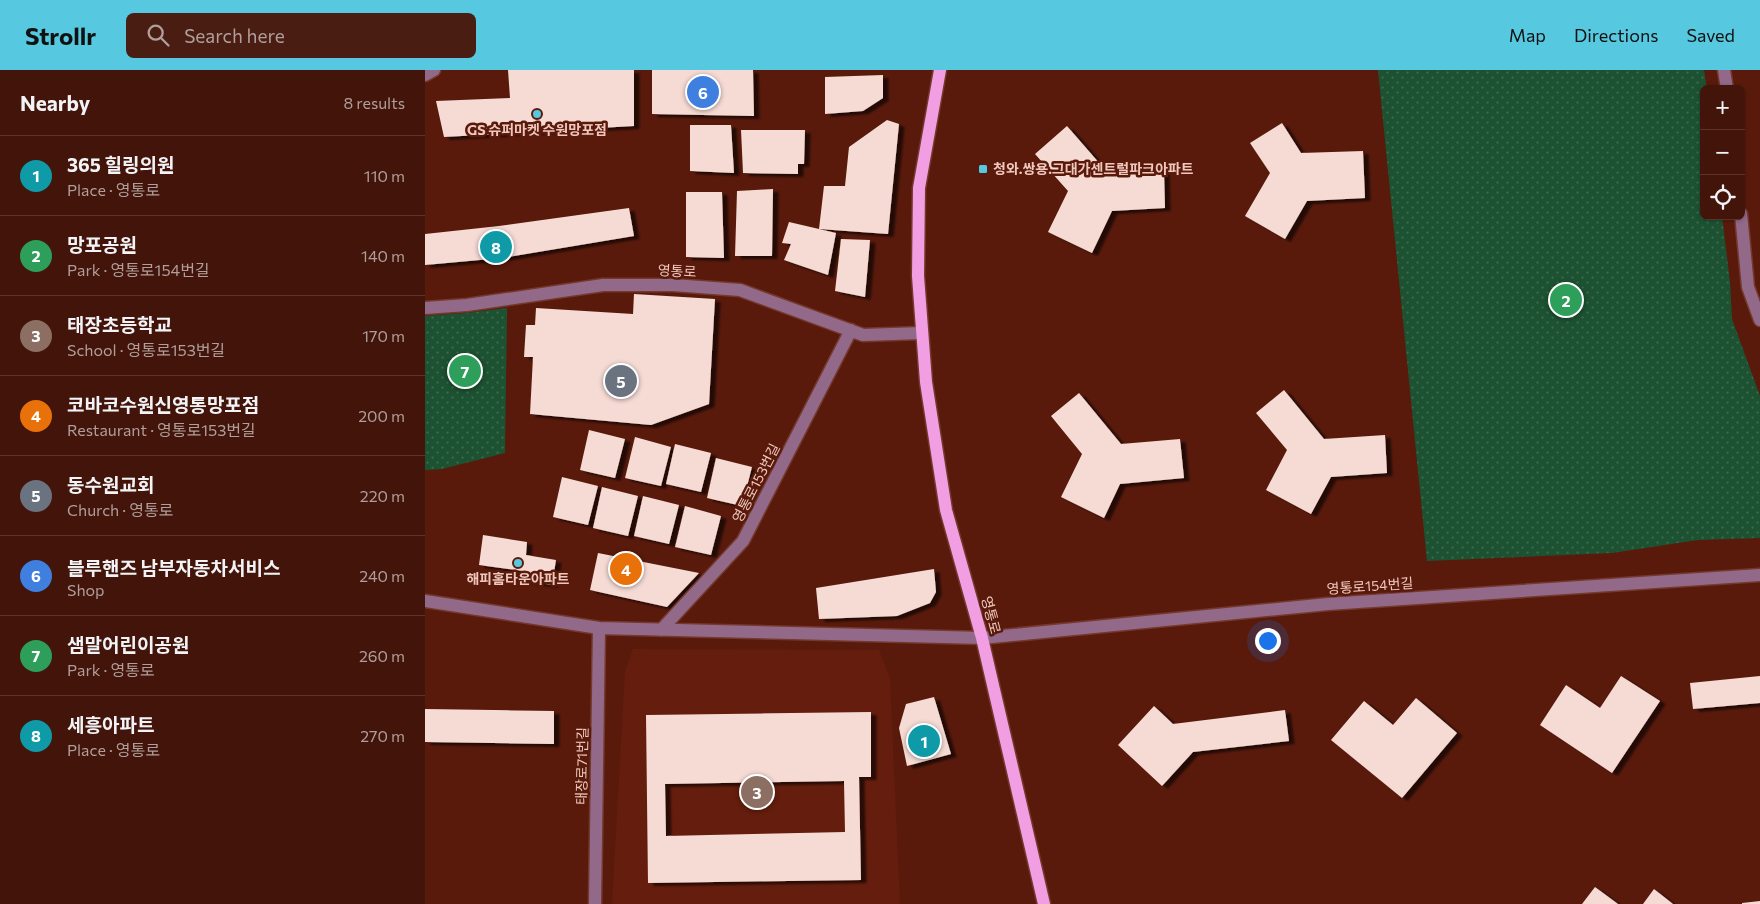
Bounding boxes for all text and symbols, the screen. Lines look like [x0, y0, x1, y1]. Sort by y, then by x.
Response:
search box [126, 13, 476, 58]
text: Strollr [25, 21, 96, 50]
icon: search [144, 21, 172, 49]
text: Search here [184, 24, 285, 47]
text: Map [1509, 24, 1546, 46]
text: Directions [1574, 24, 1658, 46]
text: Saved [1686, 24, 1735, 46]
pin: 6 [687, 73, 719, 111]
map controls [1700, 85, 1745, 220]
button: + [1700, 85, 1745, 130]
text: Nearby [20, 90, 90, 115]
text: 8 results [344, 93, 405, 112]
marker: GS 슈퍼마켓 수원망포점 [531, 108, 543, 120]
place label: GS 슈퍼마켓 수원망포점 [467, 121, 607, 138]
button: − [1700, 130, 1745, 175]
text: 365 힐링의원 [67, 153, 174, 176]
place label: 청와.쌍용.그대가센트럴파크아파트 [993, 160, 1194, 177]
marker: 청와.쌍용.그대가센트럴파크아파트 [977, 163, 989, 175]
text: 1 [32, 166, 40, 185]
text: 110 m [364, 166, 405, 185]
button: locate [1700, 175, 1745, 220]
text: Place · 영통로 [67, 180, 160, 199]
pin: 8 [480, 228, 512, 266]
text: 망포공원 [67, 233, 137, 256]
text: 2 [31, 246, 41, 265]
text: 140 m [361, 246, 405, 265]
text: Park · 영통로154번길 [67, 260, 210, 279]
street label: 영통로 [657, 261, 697, 280]
pin: 2 [1550, 281, 1582, 319]
text: 태장초등학교 [67, 313, 172, 336]
text: 3 [31, 326, 41, 345]
text: 170 m [362, 326, 405, 345]
text: School · 영통로153번길 [67, 340, 225, 359]
pin: 7 [449, 352, 481, 390]
pin: 5 [605, 362, 637, 400]
text: 코바코수원신영통망포점 [67, 393, 259, 416]
text: 4 [31, 406, 41, 425]
text: 200 m [358, 406, 405, 425]
text: Restaurant · 영통로153번길 [67, 420, 256, 439]
street label: 영통로153번길 [728, 440, 783, 525]
text: 동수원교회 [67, 473, 154, 496]
text: 5 [31, 486, 41, 505]
text: 220 m [360, 486, 405, 505]
text: Church · 영통로 [67, 500, 173, 519]
pin: 4 [610, 550, 642, 588]
text: 블루핸즈 남부자동차서비스 [67, 556, 280, 579]
marker: 해피홈타운아파트 [512, 557, 524, 569]
text: 6 [31, 566, 41, 585]
text: 240 m [359, 566, 405, 585]
place label: 해피홈타운아파트 [466, 570, 570, 587]
street label: 영통로154번길 [1326, 574, 1414, 597]
text: Shop [67, 580, 105, 599]
street label: 영통로 [978, 594, 1005, 636]
your location [1255, 628, 1281, 654]
text: 샘말어린이공원 [67, 633, 189, 656]
text: 7 [32, 646, 40, 665]
text: 260 m [359, 646, 405, 665]
text: Park · 영통로 [67, 660, 155, 679]
text: 세흥아파트 [67, 713, 154, 736]
pin: 1 [908, 722, 940, 760]
text: 8 [31, 726, 41, 745]
text: 270 m [360, 726, 405, 745]
street label: 태장로71번길 [572, 727, 591, 805]
text: Place · 영통로 [67, 740, 160, 759]
pin: 3 [741, 773, 773, 811]

